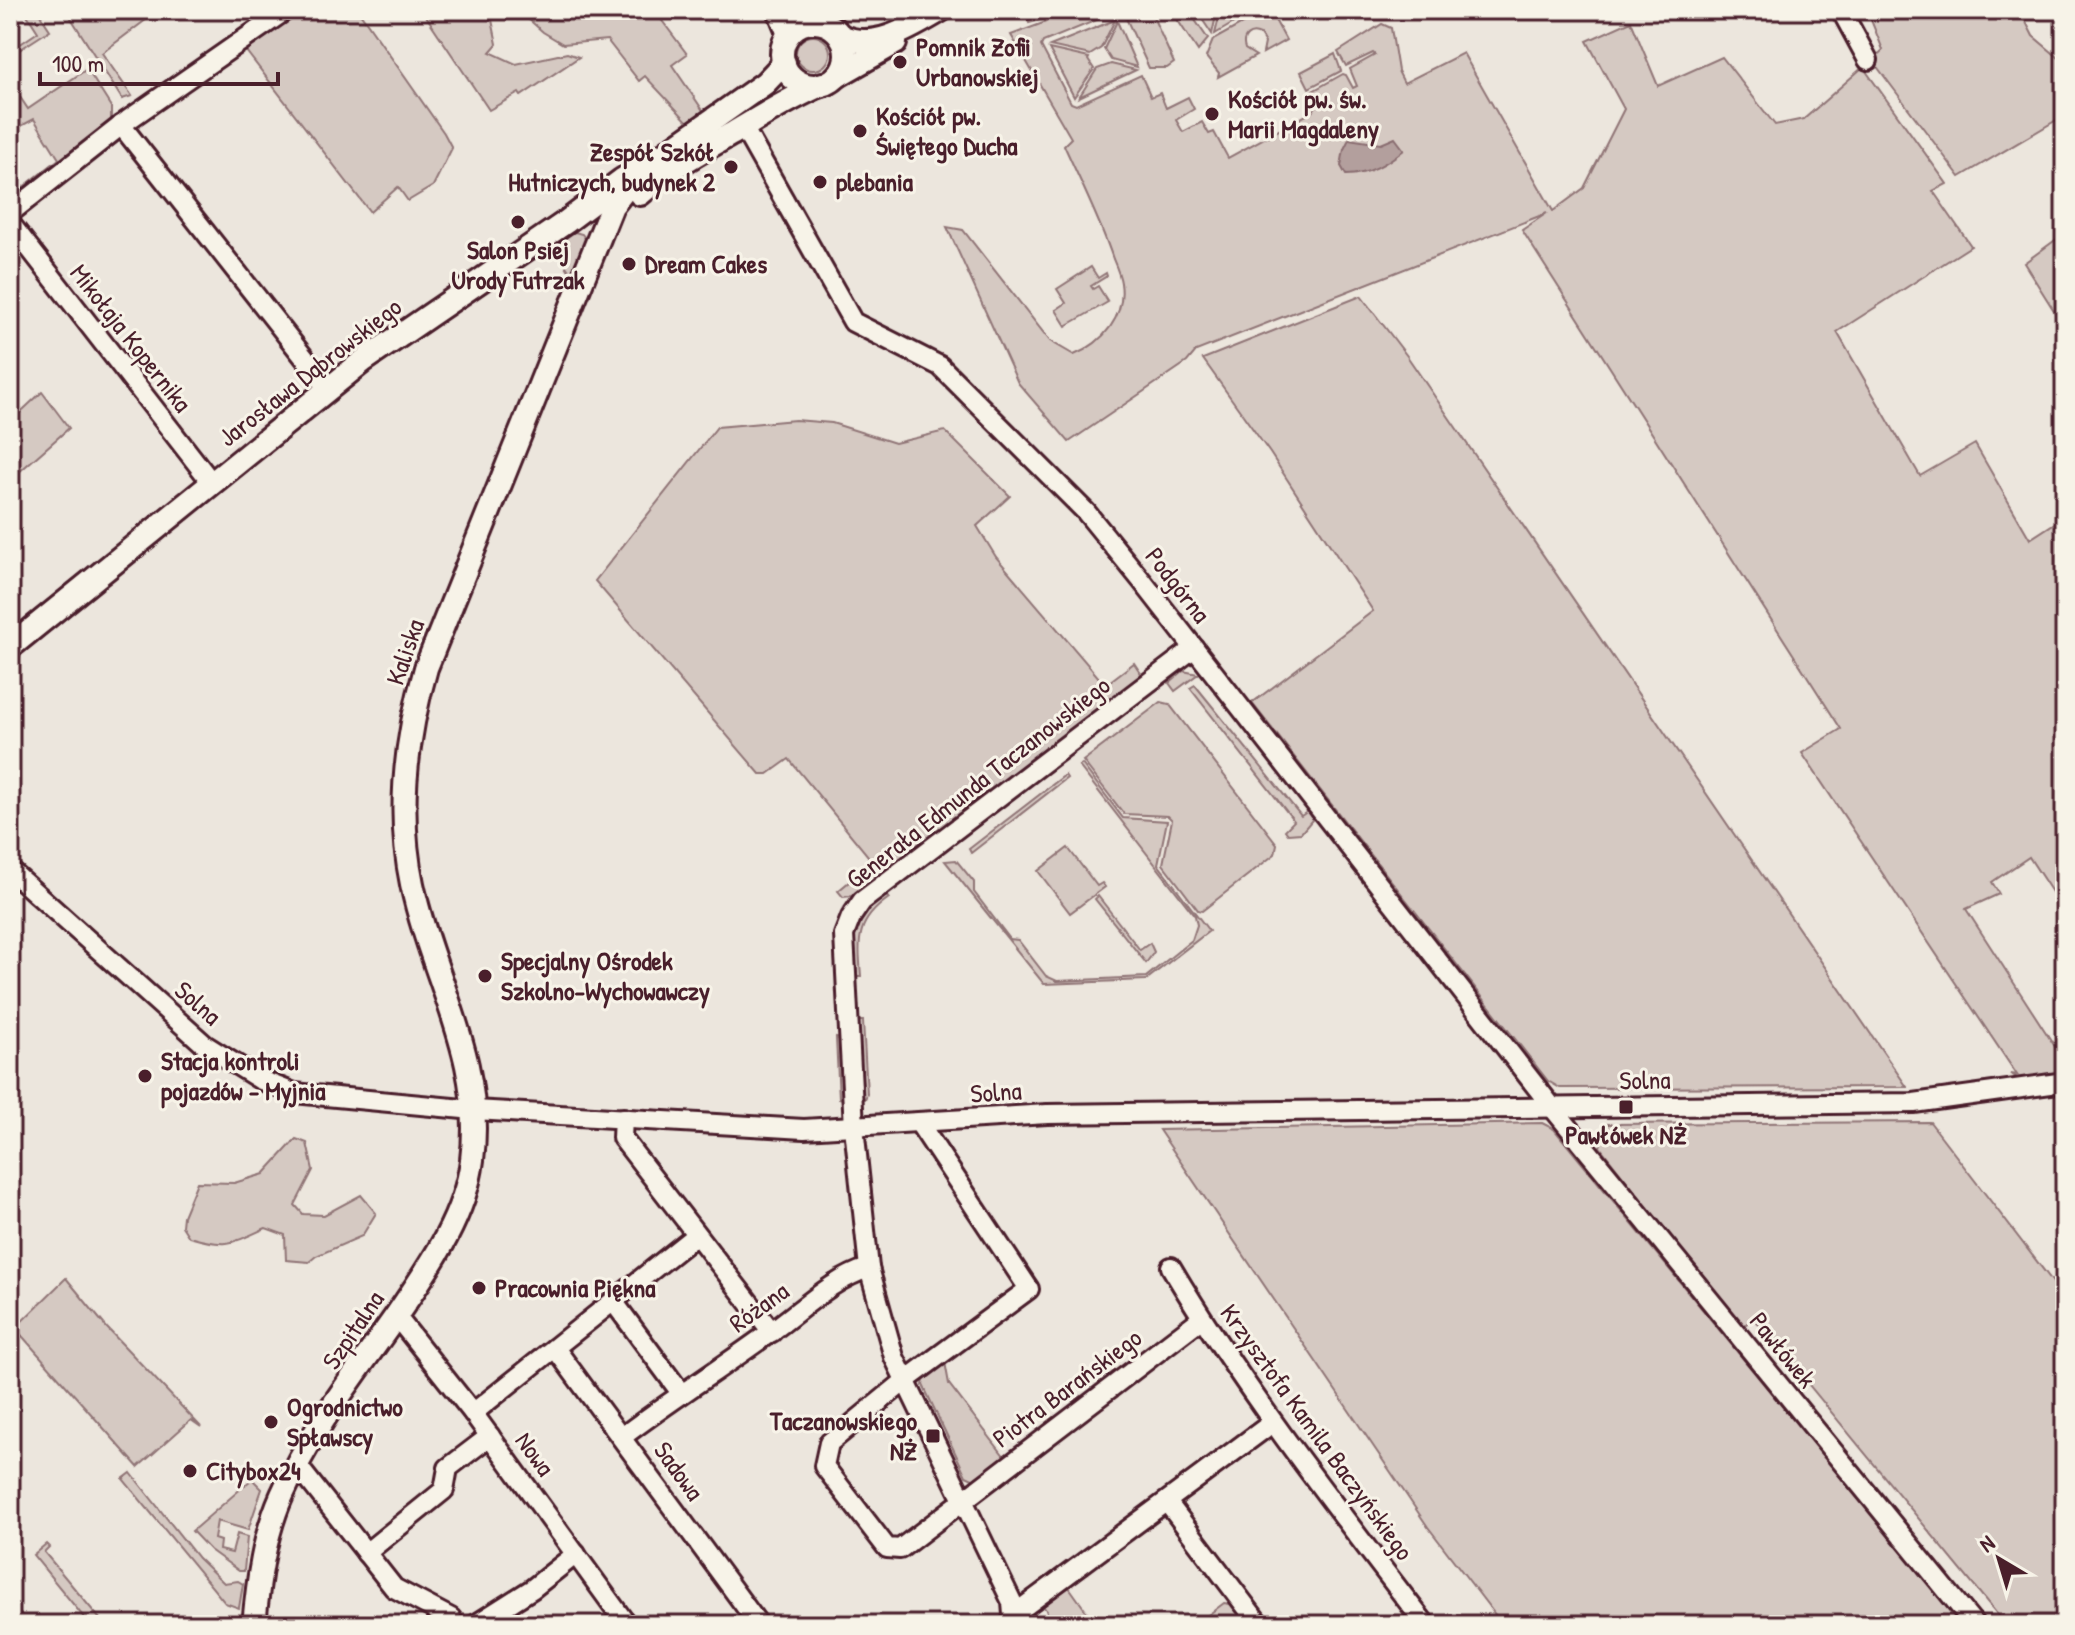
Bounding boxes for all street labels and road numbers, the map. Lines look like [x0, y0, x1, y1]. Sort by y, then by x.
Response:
street label: Mikołaja Kopernika [62, 256, 200, 419]
street label: Jarosława Dąbrowskiego [211, 289, 408, 454]
street label: Podgórna [1138, 540, 1219, 630]
street label: Kaliska [377, 614, 432, 689]
street label: Generała Edmunda Taczanowskiego [838, 667, 1117, 896]
street label: Solna [167, 973, 229, 1033]
street label: Solna [1619, 1062, 1671, 1097]
street label: Solna [969, 1072, 1023, 1111]
street label: Różana [722, 1273, 796, 1340]
street label: Szpitalna [313, 1283, 392, 1376]
street label: Krzysztofa Kamila Baczyńskiego [1213, 1297, 1422, 1567]
street label: Pawłówek [1742, 1304, 1825, 1395]
street label: Piotra Barańskiego [985, 1320, 1148, 1455]
street label: Nowa [508, 1425, 563, 1483]
street label: Sadowa [646, 1434, 713, 1507]

